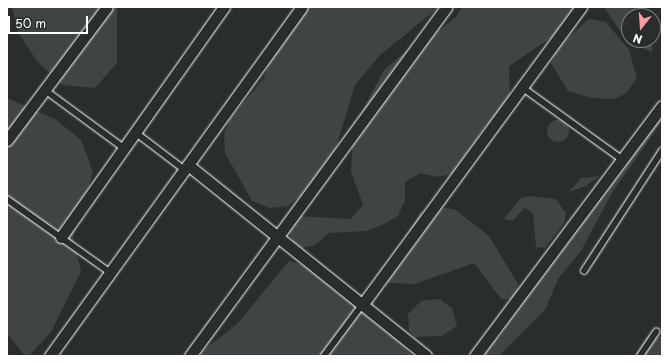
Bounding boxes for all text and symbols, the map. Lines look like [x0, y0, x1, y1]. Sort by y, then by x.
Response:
scale bar [10, 8, 90, 34]
north arrow [621, 8, 661, 48]
text: 50 m [15, 14, 46, 32]
text: N [631, 30, 644, 48]

